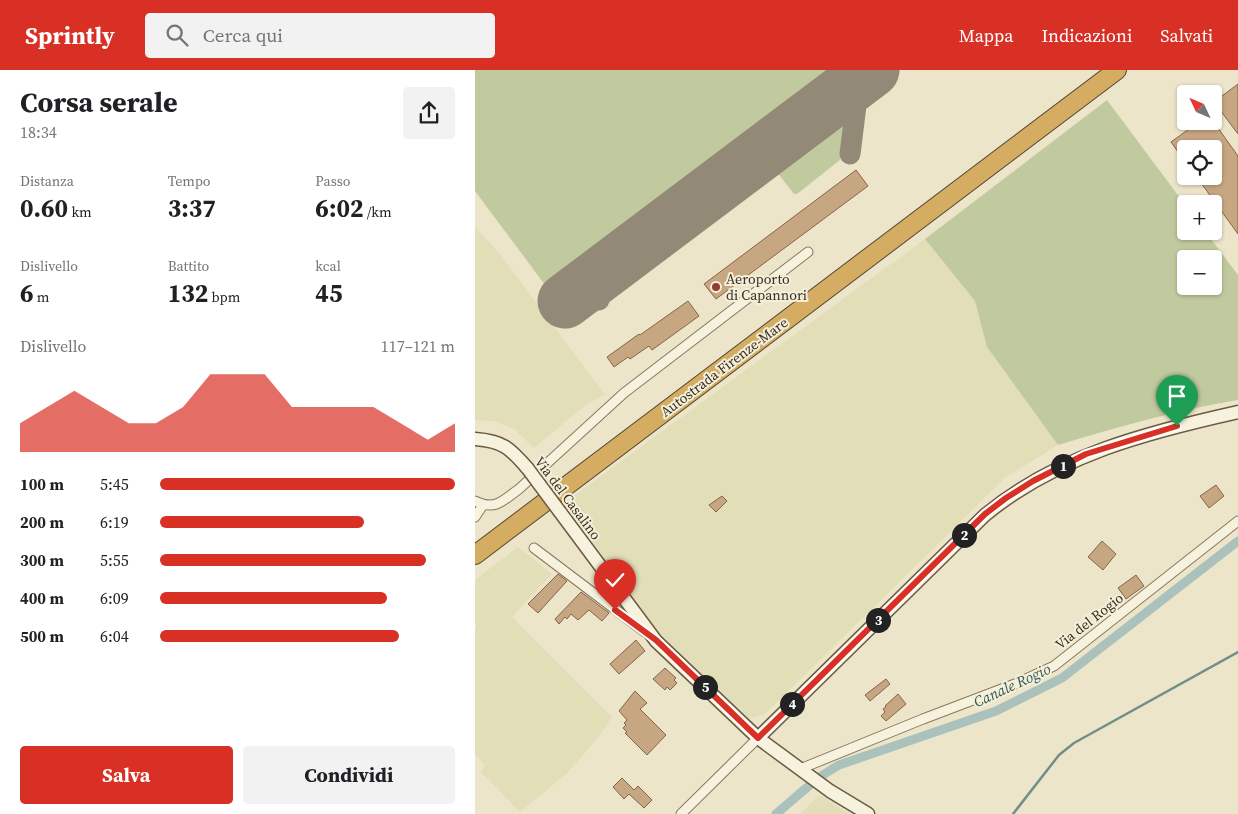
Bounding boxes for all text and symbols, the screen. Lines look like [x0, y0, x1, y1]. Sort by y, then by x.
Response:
search box [145, 13, 495, 58]
text: Sprintly [25, 19, 115, 52]
icon: search [163, 21, 191, 49]
text: Cerca qui [203, 22, 283, 48]
text: Mappa [959, 23, 1013, 48]
text: Indicazioni [1041, 23, 1132, 48]
text: Salvati [1160, 23, 1213, 48]
text: Corsa serale [20, 83, 178, 121]
north arrow [1177, 85, 1223, 130]
map controls [1177, 85, 1222, 295]
button: share [403, 87, 455, 139]
text: 18:34 [20, 121, 57, 143]
button: locate [1177, 140, 1222, 185]
text: Distanza [20, 171, 74, 191]
text: Tempo [168, 171, 211, 191]
text: Passo [315, 171, 351, 191]
text: 0.60 [20, 191, 68, 225]
text: 3:37 [168, 191, 216, 225]
text: 6:02 [315, 191, 363, 225]
button: + [1177, 195, 1222, 240]
text: km [68, 202, 92, 222]
text: /km [363, 202, 392, 222]
button: − [1177, 250, 1222, 295]
text: Dislivello [20, 256, 78, 276]
text: Battito [168, 256, 209, 276]
text: kcal [315, 256, 341, 276]
place label: Aeroporto di Capannori [726, 269, 807, 305]
text: 6 [20, 276, 34, 310]
text: 132 [168, 276, 208, 310]
text: 45 [315, 276, 342, 310]
marker: Aeroporto di Capannori [710, 281, 722, 293]
text: m [34, 287, 49, 307]
text: bpm [208, 287, 240, 307]
street label: Autostrada Firenze-Mare [656, 312, 792, 422]
text: Dislivello [20, 335, 86, 357]
text: 117–121 m [381, 335, 455, 357]
pin [1156, 375, 1198, 426]
icon: arrive [1163, 382, 1191, 410]
street label: Via del Casalino [530, 452, 606, 544]
pin: 1 [1051, 454, 1075, 478]
text: 1 [1060, 456, 1067, 476]
text: 100 m [20, 473, 64, 495]
text: 5:45 [100, 473, 129, 495]
text: 200 m [20, 511, 64, 533]
text: 6:19 [100, 511, 129, 533]
pin: 2 [951, 522, 977, 548]
text: 2 [961, 525, 968, 545]
text: 300 m [20, 549, 64, 571]
text: 5:55 [100, 549, 129, 571]
pin [594, 559, 636, 610]
icon: check [601, 566, 629, 594]
text: 400 m [20, 587, 64, 609]
text: 6:09 [100, 587, 129, 609]
street label: Via del Rogio [1051, 588, 1128, 654]
pin: 3 [865, 608, 891, 632]
text: 3 [875, 610, 882, 630]
text: 500 m [20, 625, 64, 647]
text: 6:04 [100, 625, 129, 647]
water label: Canale Rogio [970, 658, 1054, 712]
pin: 5 [693, 674, 717, 700]
text: 5 [702, 677, 709, 697]
pin: 4 [779, 692, 805, 716]
text: 4 [789, 694, 796, 714]
button: Salva [20, 746, 233, 804]
button: Condividi [243, 746, 455, 804]

